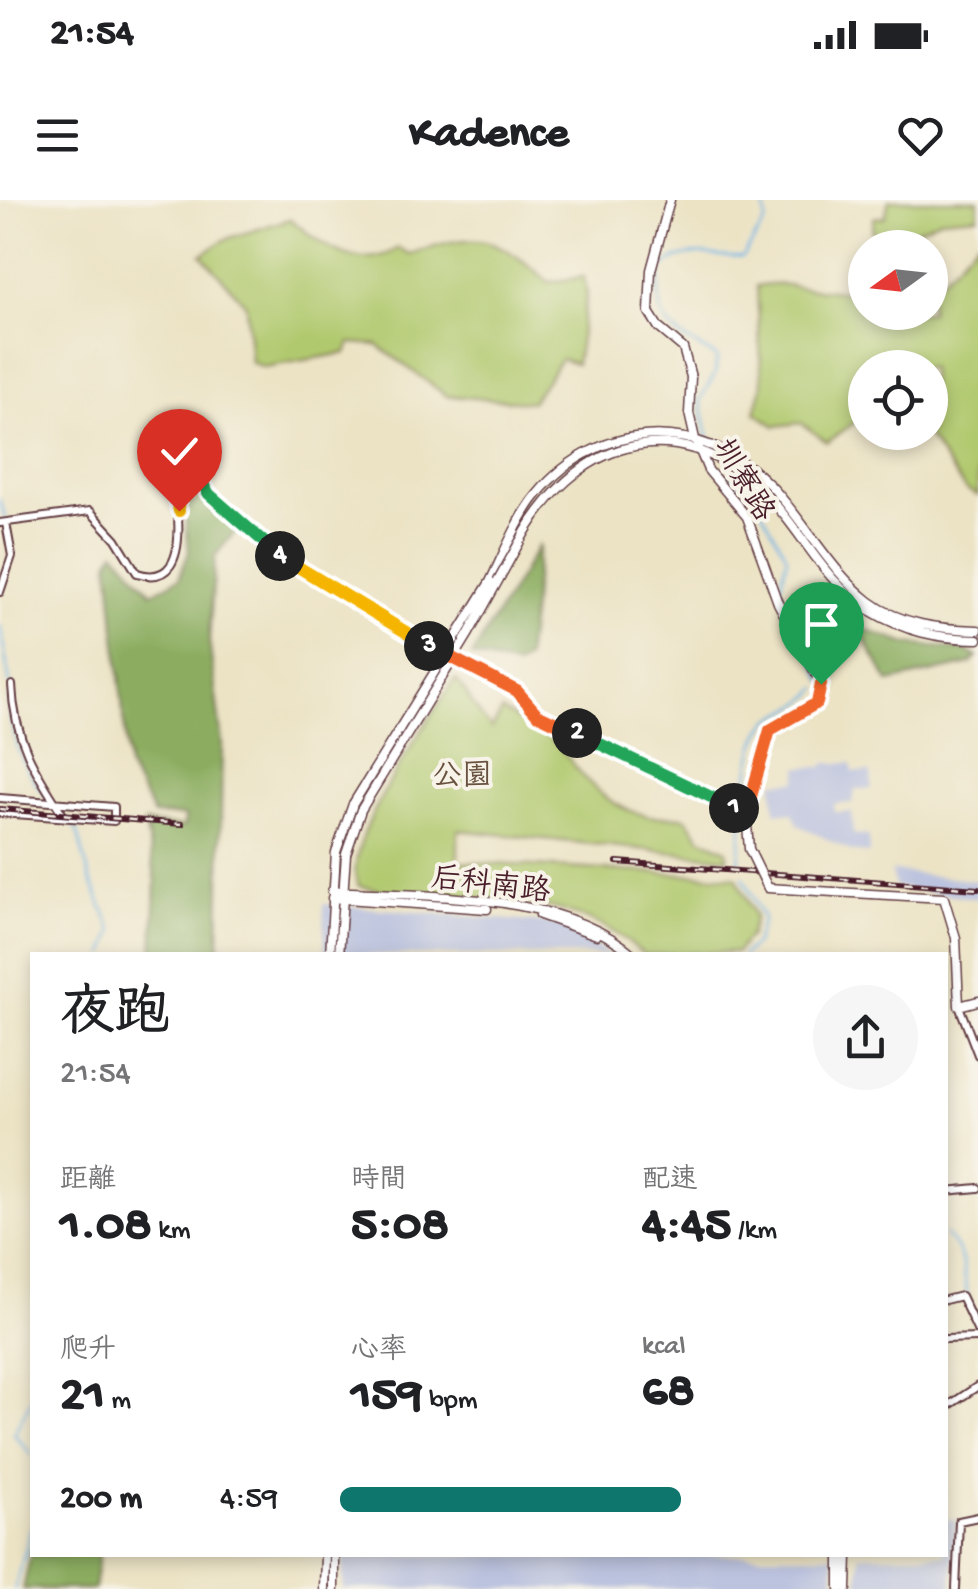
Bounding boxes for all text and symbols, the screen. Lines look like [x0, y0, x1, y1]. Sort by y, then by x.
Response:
text: 21:54 [50, 13, 134, 57]
icon: menu [30, 108, 85, 163]
icon: heart [893, 108, 948, 163]
text: Kadence [409, 109, 569, 162]
north arrow [848, 230, 948, 330]
map controls [848, 230, 948, 450]
button: locate [848, 350, 948, 450]
pin [137, 409, 222, 512]
icon: check [152, 424, 207, 479]
street label: 圳寮路 [703, 433, 781, 529]
pin: 4 [255, 531, 305, 581]
text: 4 [273, 539, 287, 572]
pin [779, 582, 864, 685]
icon: arrive [794, 597, 849, 652]
pin: 3 [404, 621, 454, 671]
text: 3 [422, 629, 436, 662]
pin: 2 [552, 708, 602, 758]
text: 2 [570, 716, 584, 749]
park label: 公園 [432, 760, 492, 796]
pin: 1 [709, 783, 759, 833]
text: 1 [728, 791, 740, 824]
street label: 后科南路 [429, 861, 552, 912]
button: share [813, 985, 918, 1090]
text: 夜跑 [60, 986, 170, 1050]
text: 21:54 [60, 1056, 131, 1094]
text: 距離 [60, 1165, 116, 1198]
text: 時間 [351, 1165, 407, 1198]
text: 配速 [642, 1165, 698, 1198]
text: 1.08 [60, 1198, 152, 1257]
text: 5:08 [351, 1198, 449, 1257]
text: 4:45 [642, 1198, 731, 1257]
text: km [152, 1215, 191, 1248]
text: /km [731, 1215, 777, 1248]
text: kcal [642, 1331, 686, 1364]
text: 爬升 [60, 1335, 116, 1368]
text: 心率 [351, 1335, 407, 1368]
text: 68 [642, 1364, 695, 1423]
text: 21 [60, 1368, 105, 1427]
text: 159 [351, 1368, 423, 1427]
text: m [105, 1385, 131, 1418]
text: bpm [423, 1385, 478, 1418]
text: 200 m [60, 1481, 142, 1519]
text: 4:59 [220, 1481, 278, 1519]

